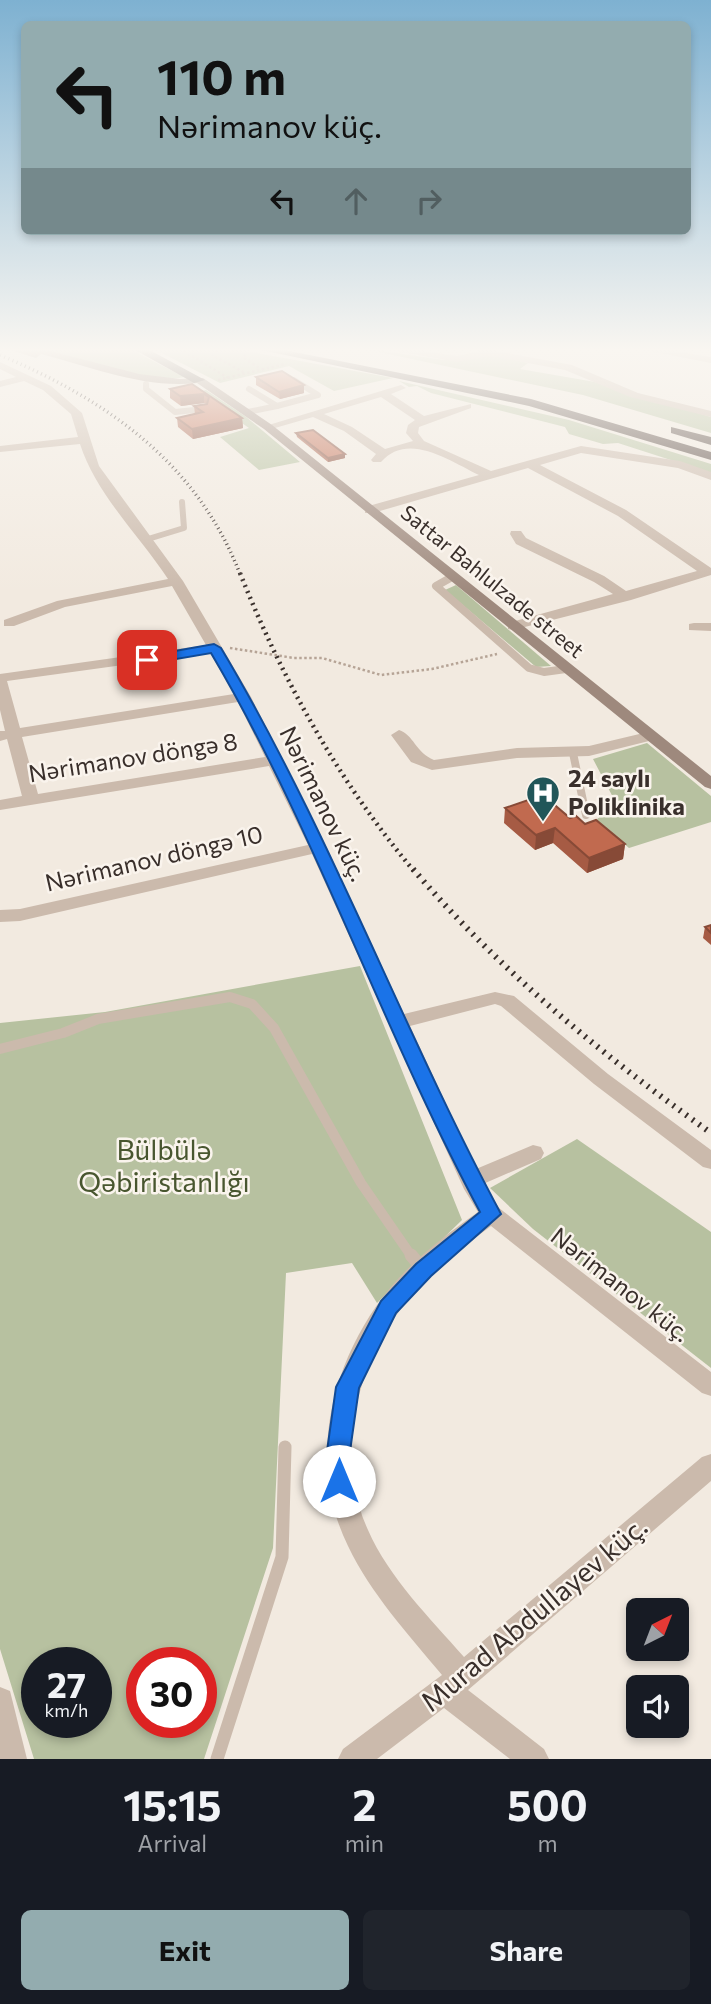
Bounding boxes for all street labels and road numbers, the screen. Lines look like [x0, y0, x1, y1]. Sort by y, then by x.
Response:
street label: Sattar Bahlulzade street [396, 499, 590, 662]
street label: Nərimanov küç. [274, 721, 374, 885]
street label: Nərimanov döngə 8 [26, 726, 239, 787]
street label: Nərimanov döngə 10 [42, 818, 265, 897]
street label: Nərimanov küç. [546, 1221, 696, 1347]
street label: Murad Abdullayev küç. [413, 1509, 653, 1718]

